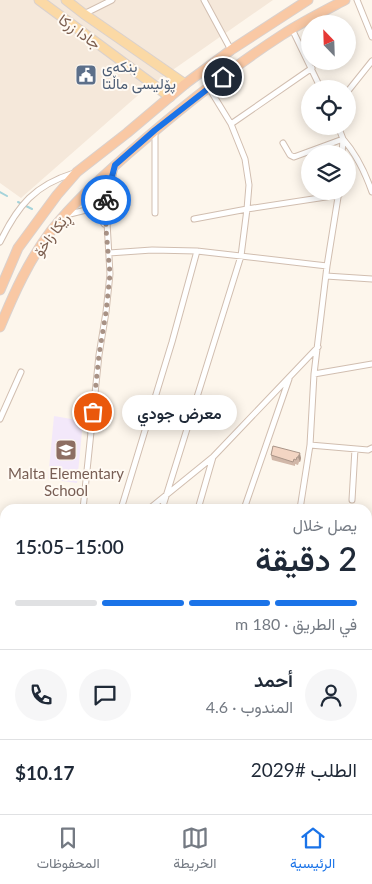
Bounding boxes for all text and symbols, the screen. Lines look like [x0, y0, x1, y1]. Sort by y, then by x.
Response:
street label: جادا زرکا [55, 10, 105, 53]
north arrow [301, 15, 356, 70]
map controls [301, 15, 356, 200]
pin [202, 56, 244, 98]
place label: بنکەی پۆلیسی ماڵتا [102, 57, 176, 94]
public building icon: بنکەی پۆلیسی ماڵتا [74, 63, 98, 87]
icon: home [209, 63, 237, 91]
button: locate [301, 80, 356, 135]
button: layers [301, 145, 356, 200]
courier [81, 175, 131, 225]
icon: bike [92, 186, 120, 214]
street label: ڕێکا زاخۆ [29, 209, 76, 262]
pin [72, 391, 114, 433]
callout: معرض جودي [123, 394, 238, 430]
icon: bag [79, 398, 107, 426]
text: معرض جودي [137, 403, 222, 422]
school or university icon: Malta Elementary School [54, 438, 78, 462]
place label: Malta Elementary School [8, 464, 124, 499]
text: يصل خلال [293, 515, 357, 534]
text: 15:00–15:05 [15, 535, 124, 558]
text: 2 دقيقة [255, 539, 357, 578]
text: في الطريق · 180 m [235, 614, 357, 633]
text: أحمد [254, 668, 293, 691]
button: phone [15, 669, 67, 721]
button: chat [79, 669, 131, 721]
button: person [305, 669, 357, 721]
text: المندوب · 4.6 [206, 697, 293, 716]
text: الطلب #2029 [251, 758, 357, 781]
text: $10.17 [15, 761, 75, 784]
tab: المحفوظات [37, 824, 100, 876]
tab: الخريطة [173, 824, 217, 876]
tab: الرئيسية [290, 824, 335, 876]

